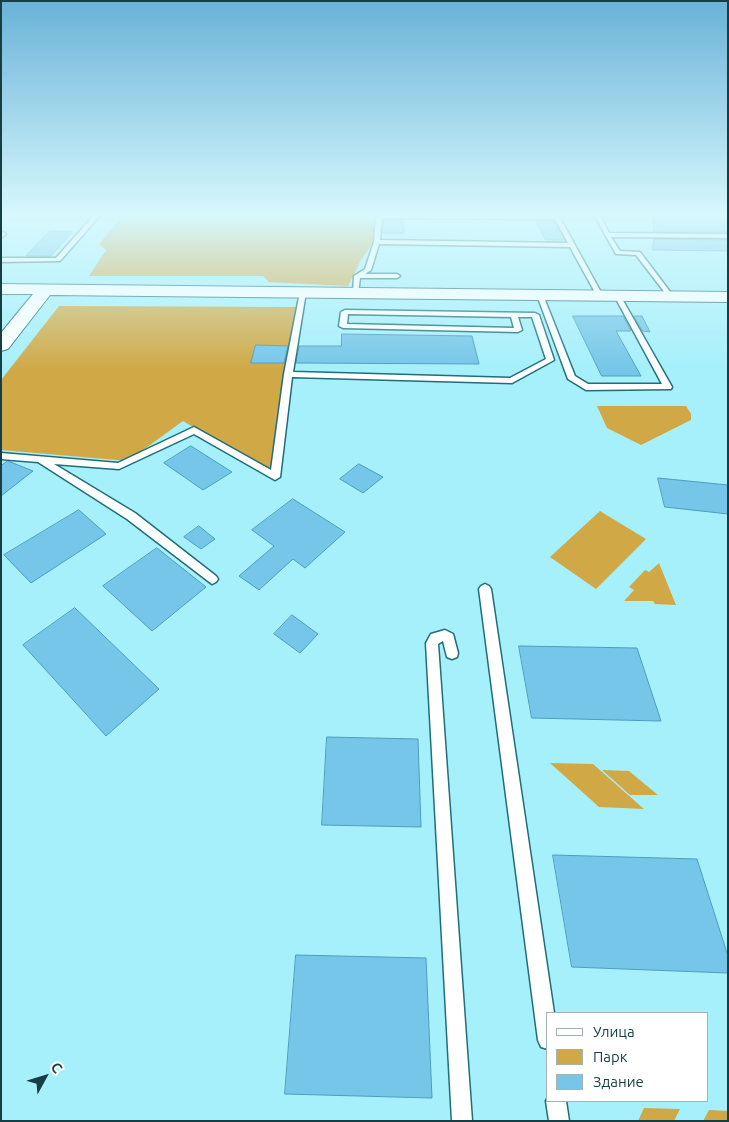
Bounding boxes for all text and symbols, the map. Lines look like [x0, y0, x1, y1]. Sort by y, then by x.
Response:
legend [546, 1012, 709, 1102]
text: Улица [593, 1023, 635, 1040]
text: Парк [593, 1048, 628, 1065]
north arrow [20, 1052, 70, 1102]
text: С [48, 1059, 66, 1076]
text: Здание [593, 1073, 644, 1090]

